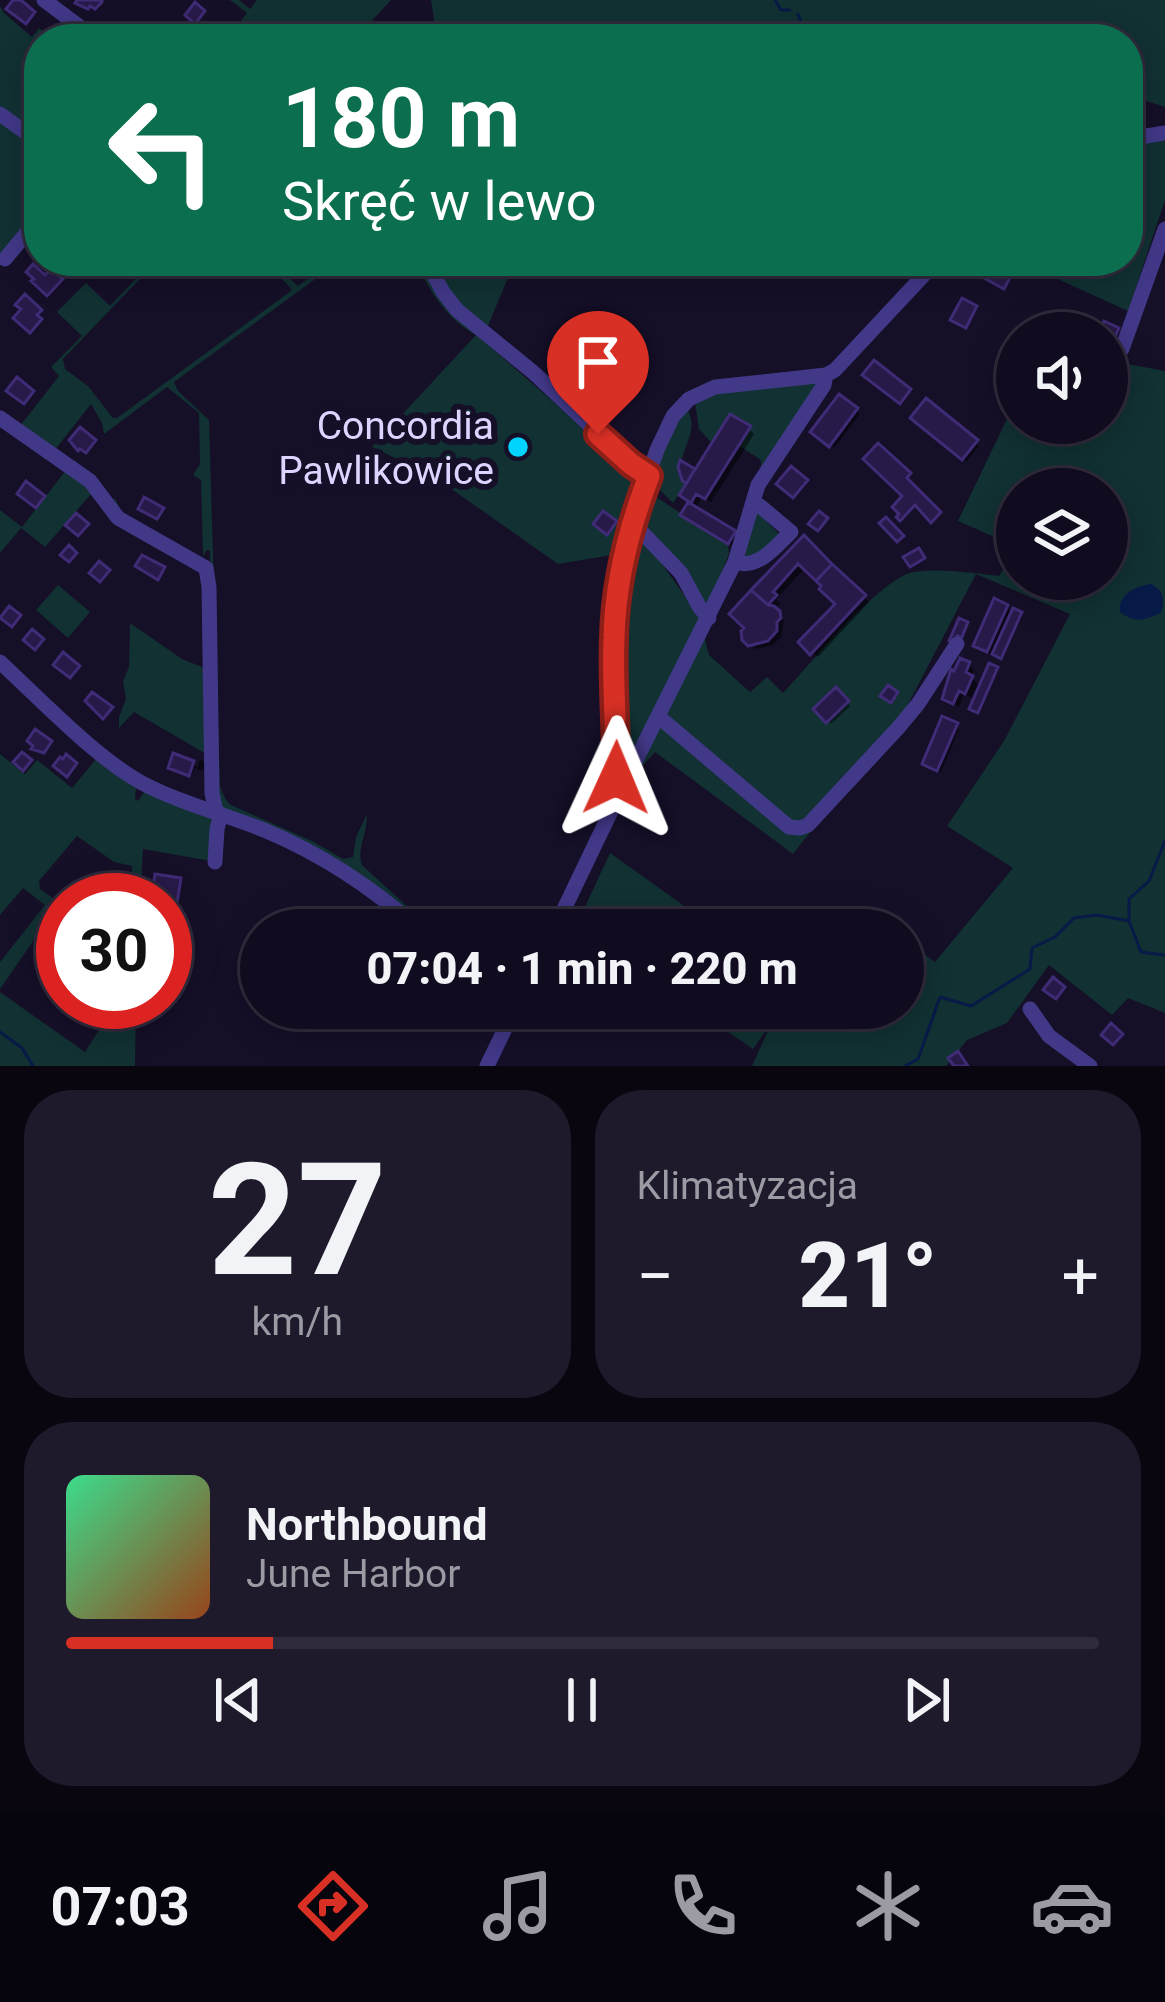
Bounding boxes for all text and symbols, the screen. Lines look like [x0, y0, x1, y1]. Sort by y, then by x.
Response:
text: 180 m [282, 69, 520, 168]
icon: left [84, 72, 240, 228]
text: Skręć w lewo [282, 170, 597, 233]
pin [547, 311, 649, 434]
map controls [996, 312, 1128, 600]
button: sound [996, 312, 1128, 444]
icon: arrive [565, 329, 631, 395]
place label: Concordia Pawlikowice [278, 403, 494, 494]
marker: Concordia Pawlikowice [505, 434, 531, 460]
button: layers [996, 468, 1128, 600]
position arrow [553, 715, 679, 841]
speed limit sign: 30 [36, 873, 192, 1029]
text: 07:04 · 1 min · 220 m [366, 942, 798, 995]
text: 27 [208, 1129, 387, 1312]
text: Klimatyzacja [637, 1163, 858, 1209]
text: 21° [798, 1224, 938, 1329]
text: − [637, 1238, 674, 1315]
text: + [1062, 1238, 1099, 1315]
text: km/h [251, 1299, 343, 1345]
text: Northbound [246, 1498, 488, 1551]
text: June Harbor [246, 1551, 461, 1597]
icon: previous [205, 1667, 271, 1733]
icon: pause [549, 1667, 615, 1733]
icon: next [894, 1667, 960, 1733]
icon: directions [291, 1864, 375, 1948]
icon: music [476, 1864, 560, 1948]
icon: phone [661, 1864, 745, 1948]
icon: climate [846, 1864, 930, 1948]
icon: car [1030, 1864, 1114, 1948]
text: 07:03 [50, 1875, 190, 1938]

